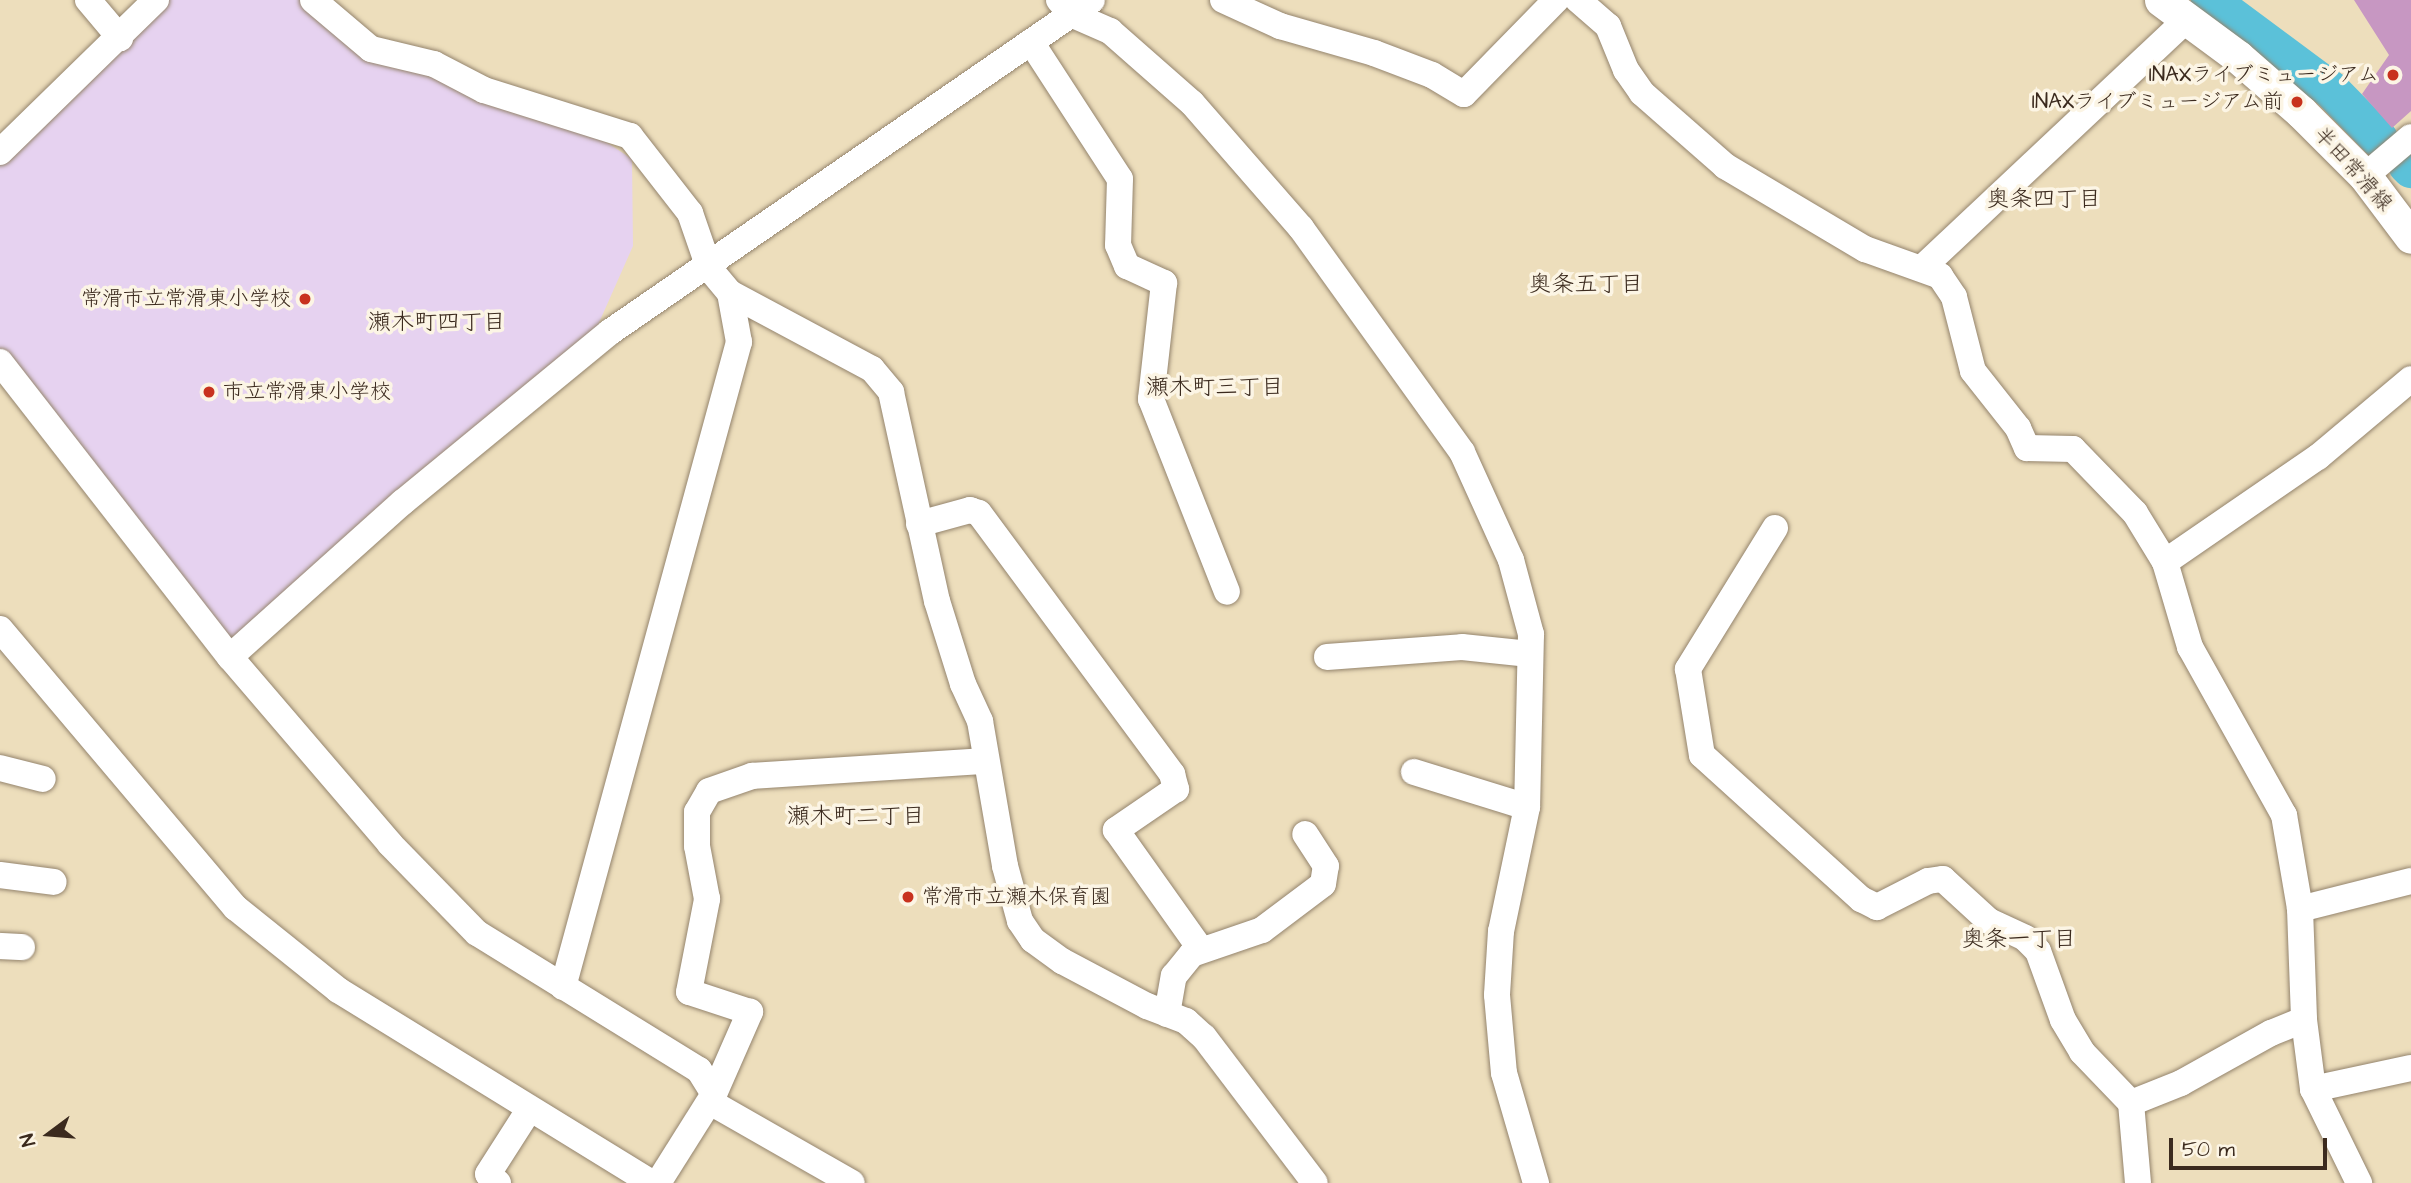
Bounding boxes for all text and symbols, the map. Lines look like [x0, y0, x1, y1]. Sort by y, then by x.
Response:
place label: INAXライブミュージアム [2148, 62, 2379, 88]
marker: INAXライブミュージアム [2385, 67, 2401, 83]
place label: INAXライブミュージアム前 [2031, 89, 2283, 115]
marker: INAXライブミュージアム前 [2289, 94, 2305, 110]
street label: 半田常滑線 [2309, 122, 2397, 216]
district label: 奥条四丁目 [1987, 185, 2101, 213]
district label: 奥条五丁目 [1529, 270, 1643, 298]
place label: 常滑市立常滑東小学校 [81, 286, 291, 312]
marker: 常滑市立常滑東小学校 [297, 291, 313, 307]
district label: 瀬木町四丁目 [368, 308, 506, 336]
district label: 瀬木町三丁目 [1146, 373, 1284, 401]
place label: 市立常滑東小学校 [223, 379, 391, 405]
marker: 市立常滑東小学校 [201, 384, 217, 400]
district label: 瀬木町二丁目 [787, 802, 925, 830]
place label: 常滑市立瀬木保育園 [922, 884, 1111, 910]
marker: 常滑市立瀬木保育園 [900, 889, 916, 905]
district label: 奥条一丁目 [1962, 925, 2076, 953]
north arrow [14, 1099, 84, 1169]
scale bar [2173, 1124, 2330, 1168]
text: N [14, 1130, 43, 1149]
text: 50 m [2182, 1135, 2235, 1164]

